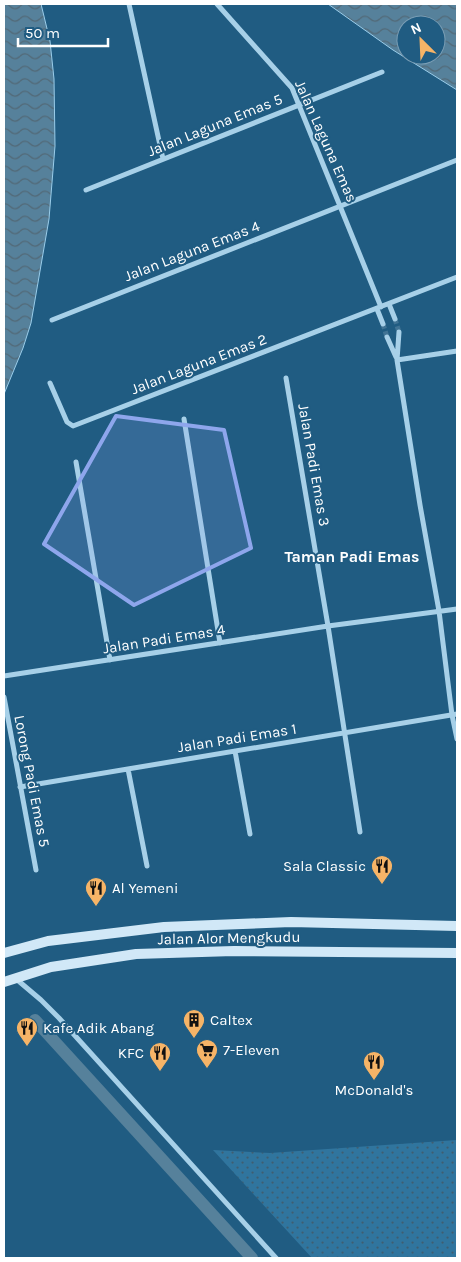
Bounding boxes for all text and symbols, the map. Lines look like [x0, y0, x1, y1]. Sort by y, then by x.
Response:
scale bar [18, 15, 108, 47]
north arrow [396, 15, 446, 65]
text: N [408, 19, 424, 38]
text: 50 m [25, 24, 60, 42]
street label: Jalan Laguna Emas [291, 77, 361, 205]
street label: Jalan Laguna Emas 5 [145, 90, 285, 160]
street label: Jalan Laguna Emas 4 [122, 217, 263, 285]
street label: Jalan Laguna Emas 2 [129, 330, 269, 398]
street label: Jalan Padi Emas 3 [294, 402, 334, 528]
district label: Taman Padi Emas [284, 547, 420, 566]
street label: Jalan Padi Emas 4 [102, 620, 227, 658]
street label: Lorong Padi Emas 5 [10, 713, 54, 849]
street label: Jalan Padi Emas 1 [176, 720, 298, 756]
restaurant icon: Sala Classic [370, 854, 394, 885]
place label: Sala Classic [283, 857, 366, 875]
restaurant icon: Al Yemeni [84, 876, 108, 907]
place label: Al Yemeni [112, 879, 179, 897]
street label: Jalan Alor Mengkudu [157, 928, 301, 948]
building icon: Caltex [182, 1008, 206, 1039]
place label: Caltex [210, 1011, 253, 1029]
restaurant icon: Kafe Adik Abang [15, 1016, 39, 1047]
place label: Kafe Adik Abang [43, 1019, 155, 1037]
supermarket icon: 7-Eleven [195, 1038, 219, 1069]
restaurant icon: KFC [148, 1041, 172, 1072]
place label: 7-Eleven [223, 1041, 280, 1059]
place label: KFC [118, 1044, 144, 1062]
restaurant icon: McDonald's [362, 1050, 386, 1081]
place label: McDonald's [335, 1081, 413, 1099]

